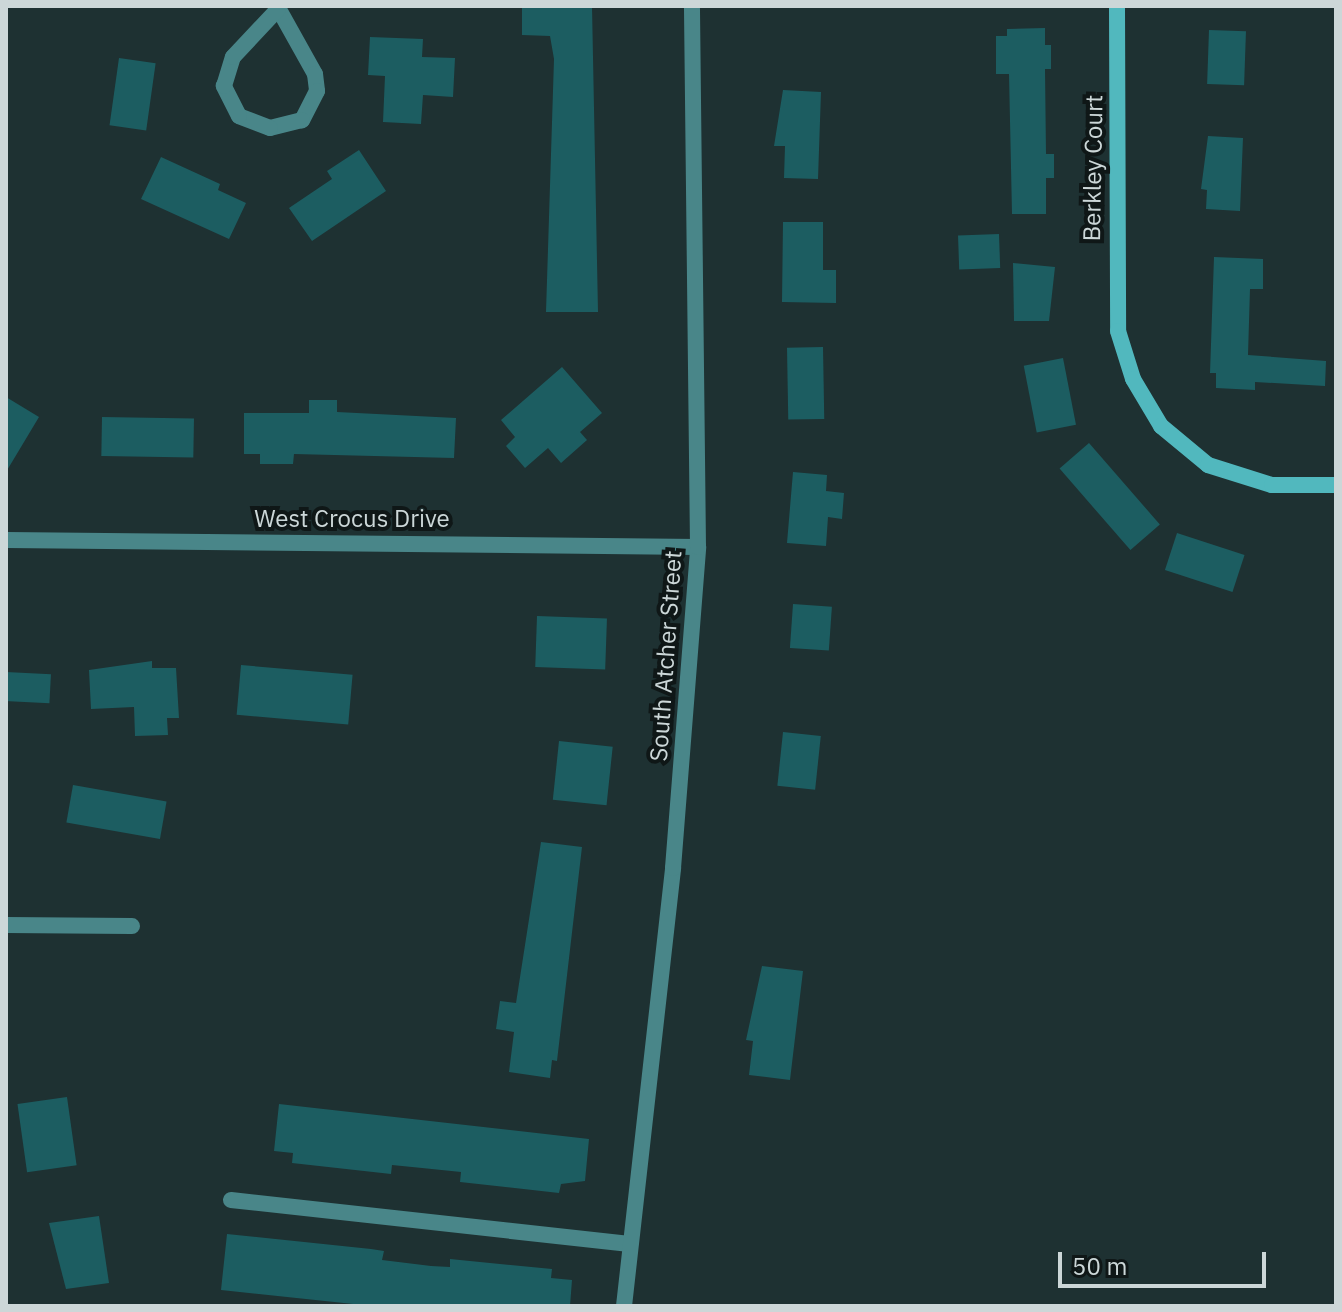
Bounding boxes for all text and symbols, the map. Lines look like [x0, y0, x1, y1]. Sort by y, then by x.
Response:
street label: Berkley Court [1077, 94, 1109, 242]
street label: West Crocus Drive [254, 505, 450, 533]
street label: South Atcher Street [644, 549, 688, 763]
scale bar [1062, 1236, 1270, 1286]
text: 50 m [1072, 1250, 1127, 1282]

